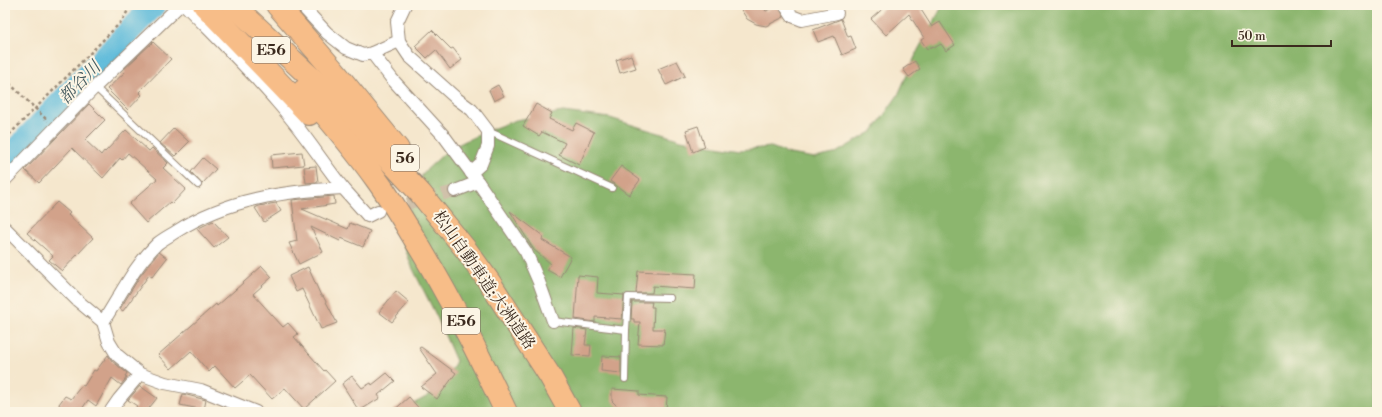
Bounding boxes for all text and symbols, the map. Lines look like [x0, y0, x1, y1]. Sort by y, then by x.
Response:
scale bar [1232, 22, 1331, 48]
text: 50 m [1238, 29, 1266, 44]
road number: E56 [252, 37, 290, 63]
water label: 都谷川 [54, 56, 107, 109]
road number: 56 [391, 145, 419, 171]
street label: 松山自動車道;大洲道路 [429, 207, 539, 353]
road number: E56 [442, 308, 480, 334]

